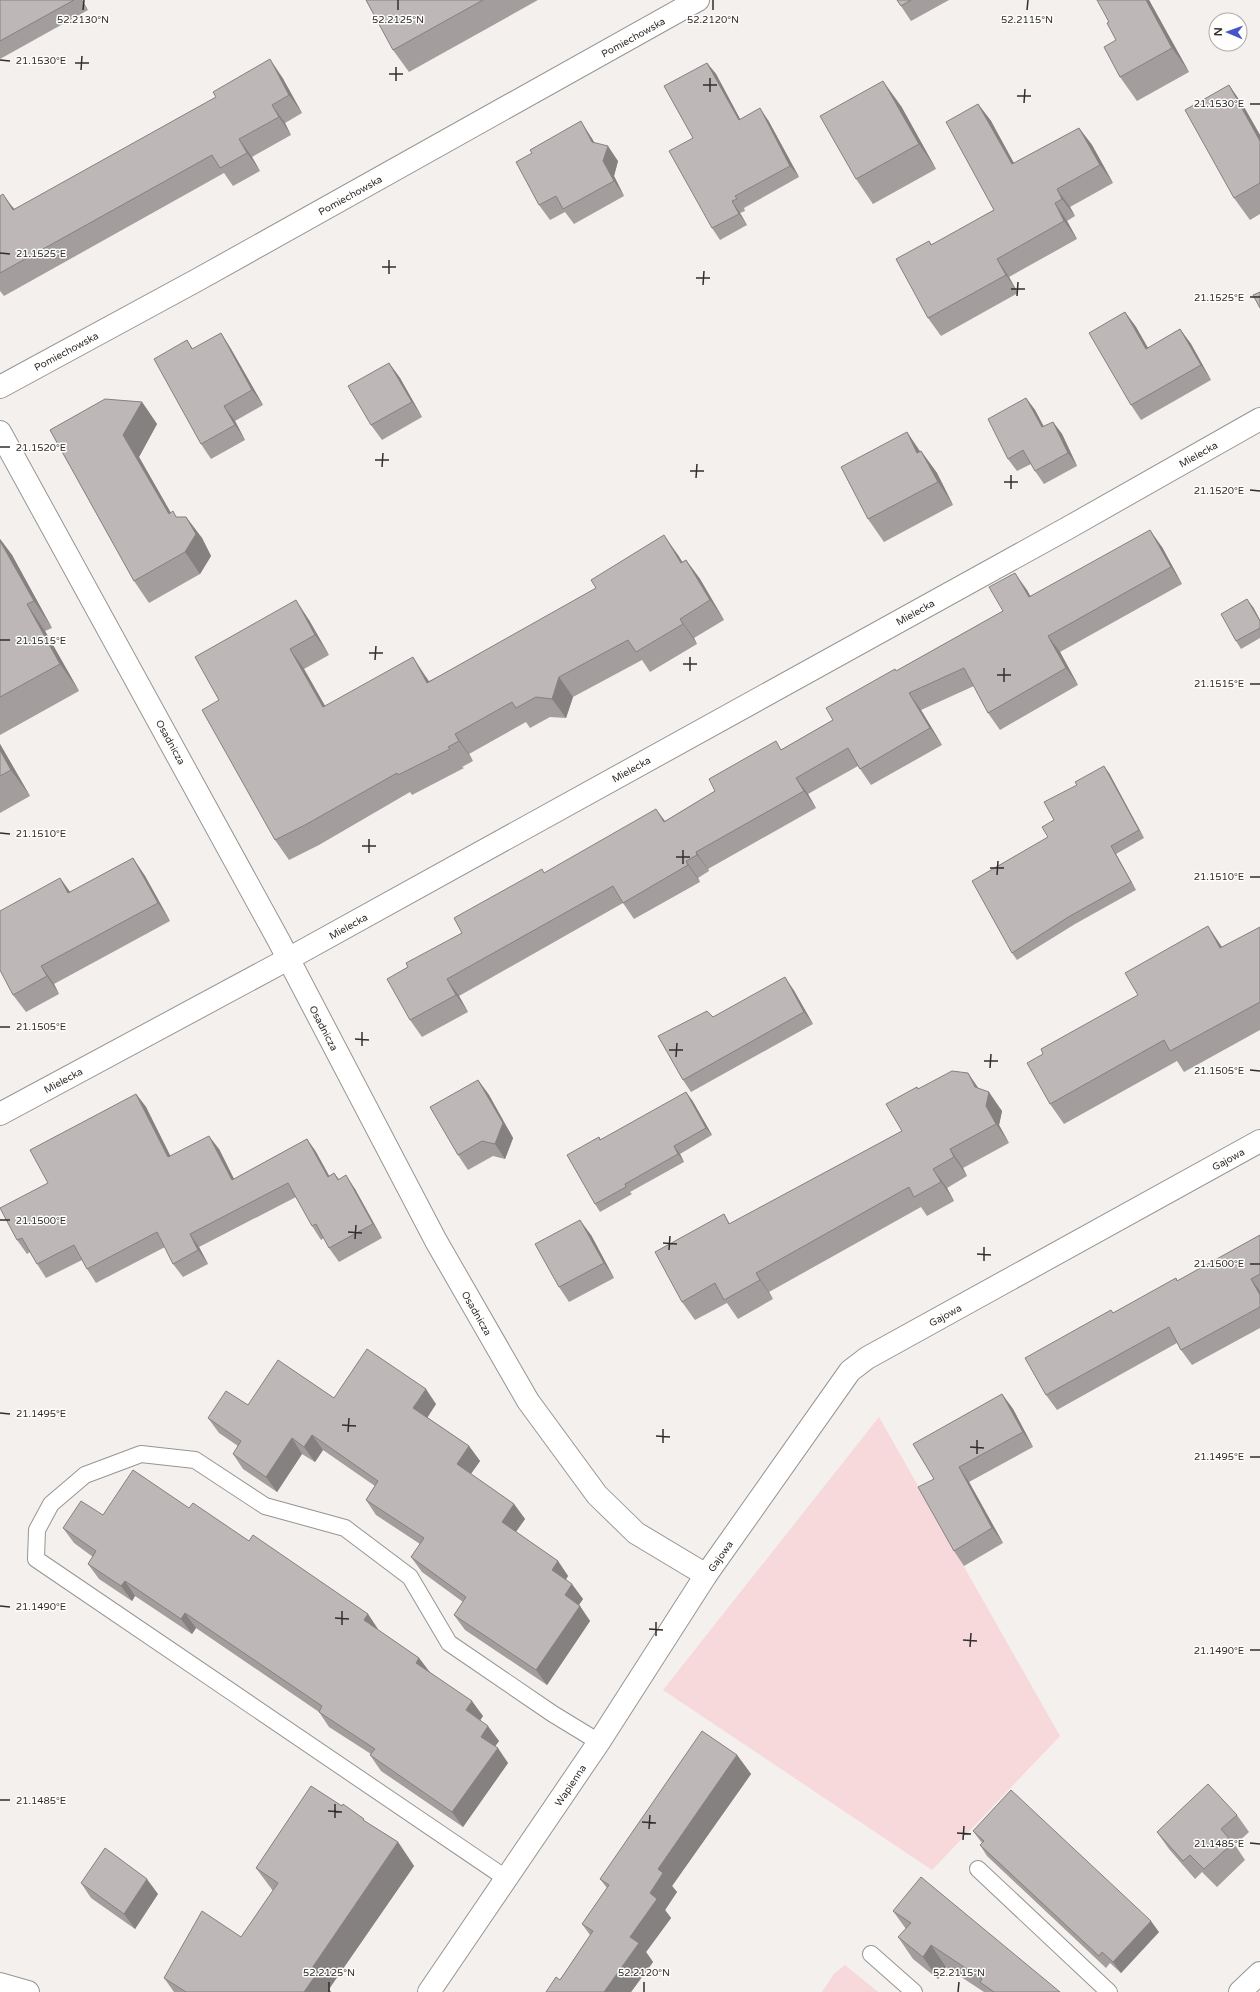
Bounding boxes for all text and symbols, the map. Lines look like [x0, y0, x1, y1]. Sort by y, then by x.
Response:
north arrow [1208, 12, 1248, 52]
text: 52.2130°N [57, 14, 109, 26]
text: 52.2125°N [372, 14, 424, 26]
text: 52.2120°N [687, 14, 739, 26]
text: 52.2115°N [1001, 14, 1053, 26]
street label: Pomiechowska [599, 15, 667, 60]
text: N [1212, 27, 1225, 36]
text: 21.1530°E [16, 55, 66, 67]
text: 21.1530°E [1194, 98, 1244, 110]
street label: Pomiechowska [316, 173, 384, 218]
text: 21.1525°E [16, 248, 66, 260]
text: 21.1525°E [1194, 292, 1244, 304]
street label: Pomiechowska [32, 330, 101, 374]
street label: Mielecka [1177, 439, 1220, 470]
text: 21.1520°E [16, 442, 66, 454]
text: 21.1520°E [1194, 485, 1244, 497]
street label: Mielecka [894, 597, 937, 628]
text: 21.1515°E [16, 635, 66, 647]
text: 21.1515°E [1194, 678, 1244, 690]
street label: Osadnicza [153, 718, 187, 767]
street label: Mielecka [610, 754, 653, 785]
text: 21.1510°E [16, 828, 66, 840]
text: 21.1510°E [1194, 871, 1244, 883]
street label: Mielecka [327, 911, 370, 942]
street label: Osadnicza [306, 1004, 340, 1053]
text: 21.1505°E [16, 1021, 66, 1033]
text: 21.1505°E [1194, 1065, 1244, 1077]
street label: Mielecka [42, 1066, 85, 1096]
street label: Gajowa [1210, 1146, 1247, 1174]
text: 21.1500°E [16, 1215, 66, 1227]
text: 21.1500°E [1194, 1258, 1244, 1270]
street label: Osadnicza [459, 1289, 494, 1338]
street label: Gajowa [927, 1302, 964, 1330]
text: 21.1495°E [16, 1408, 66, 1420]
text: 21.1495°E [1194, 1451, 1244, 1463]
street label: Gajowa [706, 1539, 736, 1574]
text: 21.1490°E [16, 1601, 66, 1613]
text: 21.1490°E [1194, 1645, 1244, 1657]
street label: Wapienna [553, 1762, 589, 1809]
text: 21.1485°E [16, 1795, 66, 1807]
text: 21.1485°E [1194, 1838, 1244, 1850]
text: 52.2125°N [303, 1967, 355, 1979]
text: 52.2120°N [618, 1967, 670, 1979]
text: 52.2115°N [933, 1967, 985, 1979]

